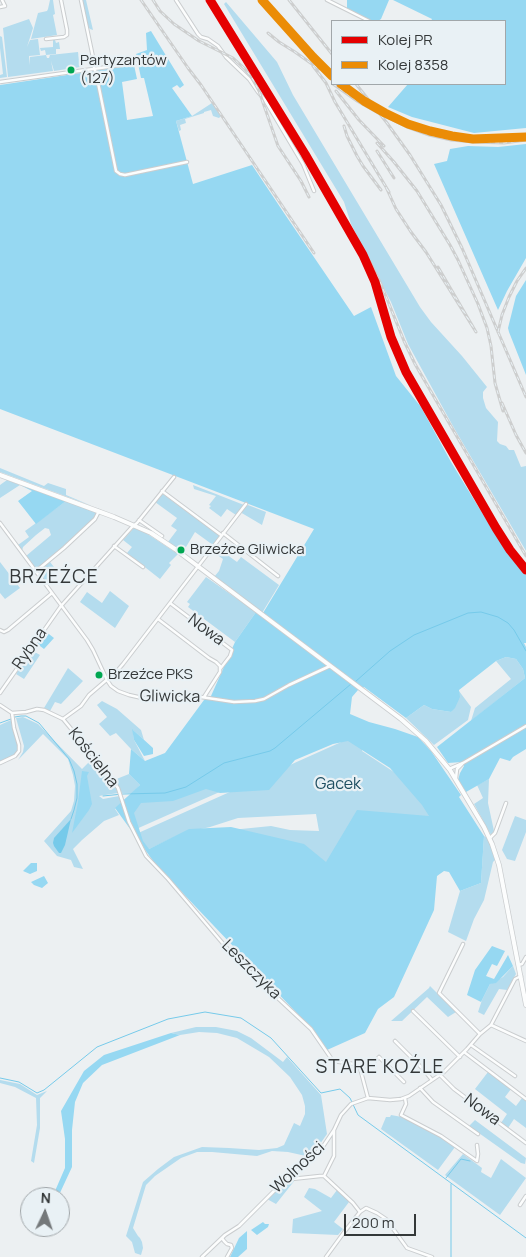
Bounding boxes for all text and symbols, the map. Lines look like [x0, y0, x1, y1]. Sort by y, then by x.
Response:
legend [331, 20, 506, 85]
text: Kolej PR [378, 29, 433, 50]
place label: Partyzantów (127) [80, 52, 167, 87]
text: Kolej 8358 [378, 54, 449, 75]
marker: Partyzantów (127) [66, 65, 76, 75]
place label: Brzeźce Gliwicka [190, 541, 305, 559]
marker: Brzeźce Gliwicka [176, 545, 186, 555]
district label: BRZEŹCE [9, 567, 99, 589]
street label: Nowa [184, 610, 228, 650]
street label: Rybna [9, 624, 51, 674]
place label: Brzeźce PKS [108, 666, 193, 684]
marker: Brzeźce PKS [94, 670, 104, 680]
street label: Gliwicka [140, 687, 200, 707]
street label: Kościelna [64, 724, 122, 792]
park label: Gacek [315, 775, 361, 795]
street label: Leszczyka [217, 936, 285, 1004]
district label: STARE KOŹLE [314, 1057, 446, 1079]
street label: Nowa [460, 1090, 504, 1130]
street label: Wolności [267, 1138, 329, 1198]
north arrow [20, 1187, 70, 1237]
text: N [40, 1188, 51, 1207]
scale bar [346, 1204, 418, 1236]
text: 200 m [352, 1212, 395, 1233]

